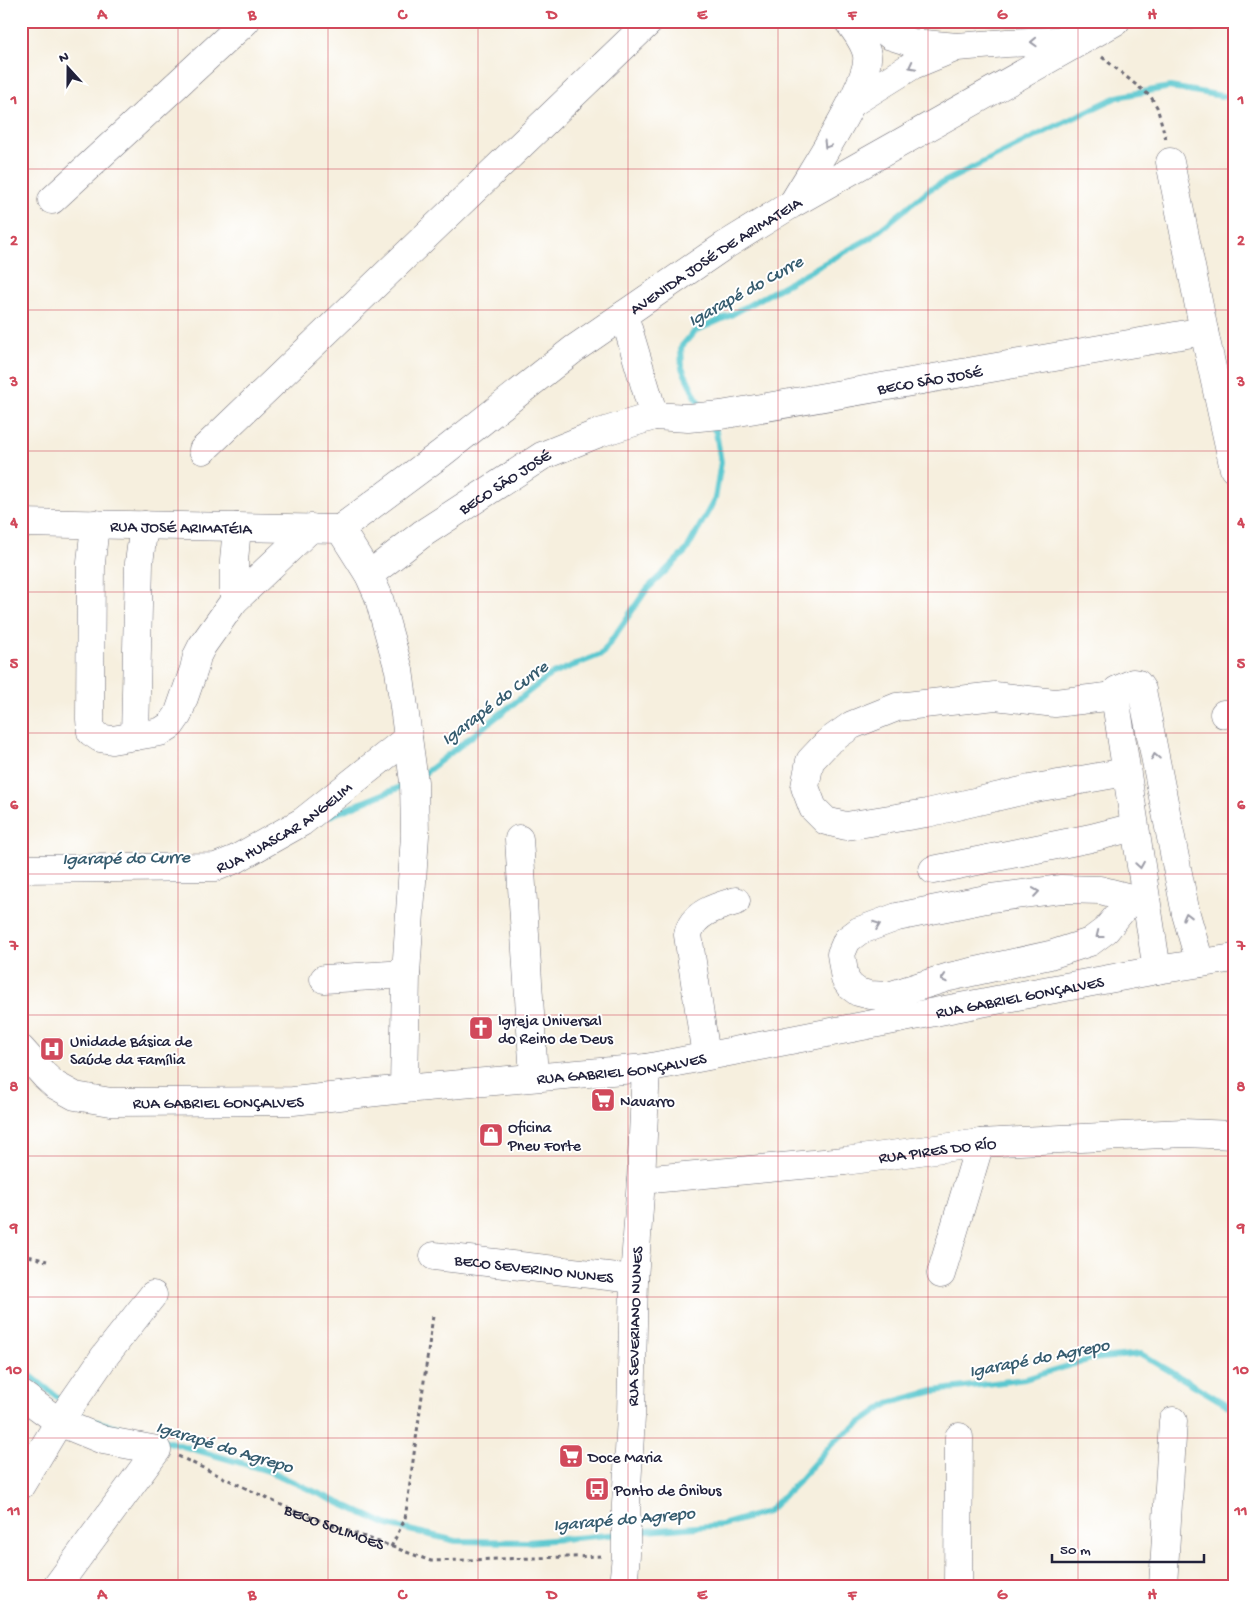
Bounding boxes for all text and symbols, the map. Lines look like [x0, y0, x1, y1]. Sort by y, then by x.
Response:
text: A [96, 7, 108, 26]
text: B [247, 7, 257, 26]
text: C [397, 7, 408, 26]
text: D [545, 7, 558, 26]
text: E [697, 7, 708, 26]
text: F [847, 7, 858, 26]
text: G [997, 7, 1008, 26]
text: H [1147, 7, 1157, 26]
one-way arrow [1030, 36, 1038, 47]
north arrow [42, 42, 92, 92]
text: N [57, 49, 72, 68]
one-way arrow [909, 60, 918, 70]
text: 1 [10, 92, 17, 111]
text: 1 [1237, 92, 1244, 111]
one-way arrow [824, 139, 834, 148]
street label: AVENIDA JOSÉ DE ARIMATEIA [628, 194, 807, 321]
text: 2 [10, 233, 18, 252]
text: 2 [1237, 233, 1245, 252]
water label: Igarapé do Curre [685, 252, 808, 332]
street label: BECO SÃO JOSÉ [875, 364, 985, 401]
text: 3 [9, 374, 18, 393]
text: 3 [1236, 374, 1245, 393]
street label: BECO SÃO JOSÉ [456, 447, 555, 521]
text: 4 [9, 515, 18, 534]
text: 4 [1236, 515, 1245, 534]
street label: RUA JOSÉ ARIMATÉIA [110, 519, 254, 540]
text: 5 [10, 656, 19, 675]
text: 5 [1237, 656, 1246, 675]
water label: Igarapé do Curre [438, 657, 553, 751]
one-way arrow [1150, 752, 1161, 761]
street label: RUA HUASCAR ANGELIM [214, 779, 358, 879]
text: 6 [10, 797, 19, 816]
text: 6 [1237, 797, 1246, 816]
water label: Igarapé do Curre [62, 848, 191, 871]
one-way arrow [1135, 861, 1145, 870]
one-way arrow [1032, 887, 1040, 898]
one-way arrow [1182, 912, 1193, 921]
one-way arrow [872, 921, 881, 931]
one-way arrow [1096, 930, 1105, 938]
text: 7 [9, 938, 19, 957]
text: 7 [1236, 938, 1246, 957]
one-way arrow [940, 973, 948, 983]
street label: RUA GABRIEL GONÇALVES [935, 974, 1107, 1025]
place label: Igreja Universal do Reino de Deus [498, 1013, 614, 1050]
church icon: Igreja Universal do Reino de Deus [468, 1015, 494, 1041]
place label: Unidade Básica de Saúde da Família [70, 1034, 193, 1071]
hospital icon: Unidade Básica de Saúde da Família [39, 1036, 65, 1062]
street label: RUA GABRIEL GONÇALVES [536, 1050, 709, 1090]
text: 8 [10, 1079, 19, 1098]
text: 8 [1237, 1079, 1246, 1098]
supermarket icon: Navarro [590, 1087, 616, 1113]
street label: RUA GABRIEL GONÇALVES [133, 1094, 305, 1115]
place label: Navarro [620, 1094, 675, 1113]
place label: Oficina Pneu Forte [507, 1120, 582, 1157]
shop icon: Oficina Pneu Forte [478, 1122, 504, 1148]
street label: RUA PIRES DO RÍO [878, 1136, 997, 1169]
text: 9 [9, 1220, 18, 1239]
text: 9 [1236, 1220, 1245, 1239]
street label: RUA SEVERIANO NUNES [625, 1245, 649, 1407]
street label: BECO SEVERINO NUNES [452, 1252, 615, 1290]
water label: Igarapé do Agrepo [968, 1335, 1112, 1383]
text: 10 [5, 1362, 22, 1381]
text: 10 [1232, 1362, 1249, 1381]
water label: Igarapé do Agrepo [153, 1418, 296, 1479]
supermarket icon: Doce Maria [558, 1443, 584, 1469]
place label: Doce Maria [587, 1450, 663, 1469]
bus stop icon: Ponto de Ônibus [584, 1476, 610, 1502]
place label: Ponto de Ônibus [613, 1483, 722, 1502]
street label: BECO SOLIMOES [279, 1501, 387, 1556]
text: 11 [7, 1503, 20, 1522]
text: 11 [1234, 1503, 1247, 1522]
water label: Igarapé do Agrepo [552, 1504, 697, 1537]
scale bar [1052, 1532, 1205, 1564]
text: 50 m [1060, 1542, 1091, 1560]
text: A [96, 1587, 108, 1606]
text: B [247, 1587, 257, 1606]
text: C [397, 1587, 408, 1606]
text: D [545, 1587, 558, 1606]
text: E [697, 1587, 708, 1606]
text: F [847, 1587, 858, 1606]
text: G [997, 1587, 1008, 1606]
text: H [1147, 1587, 1157, 1606]

